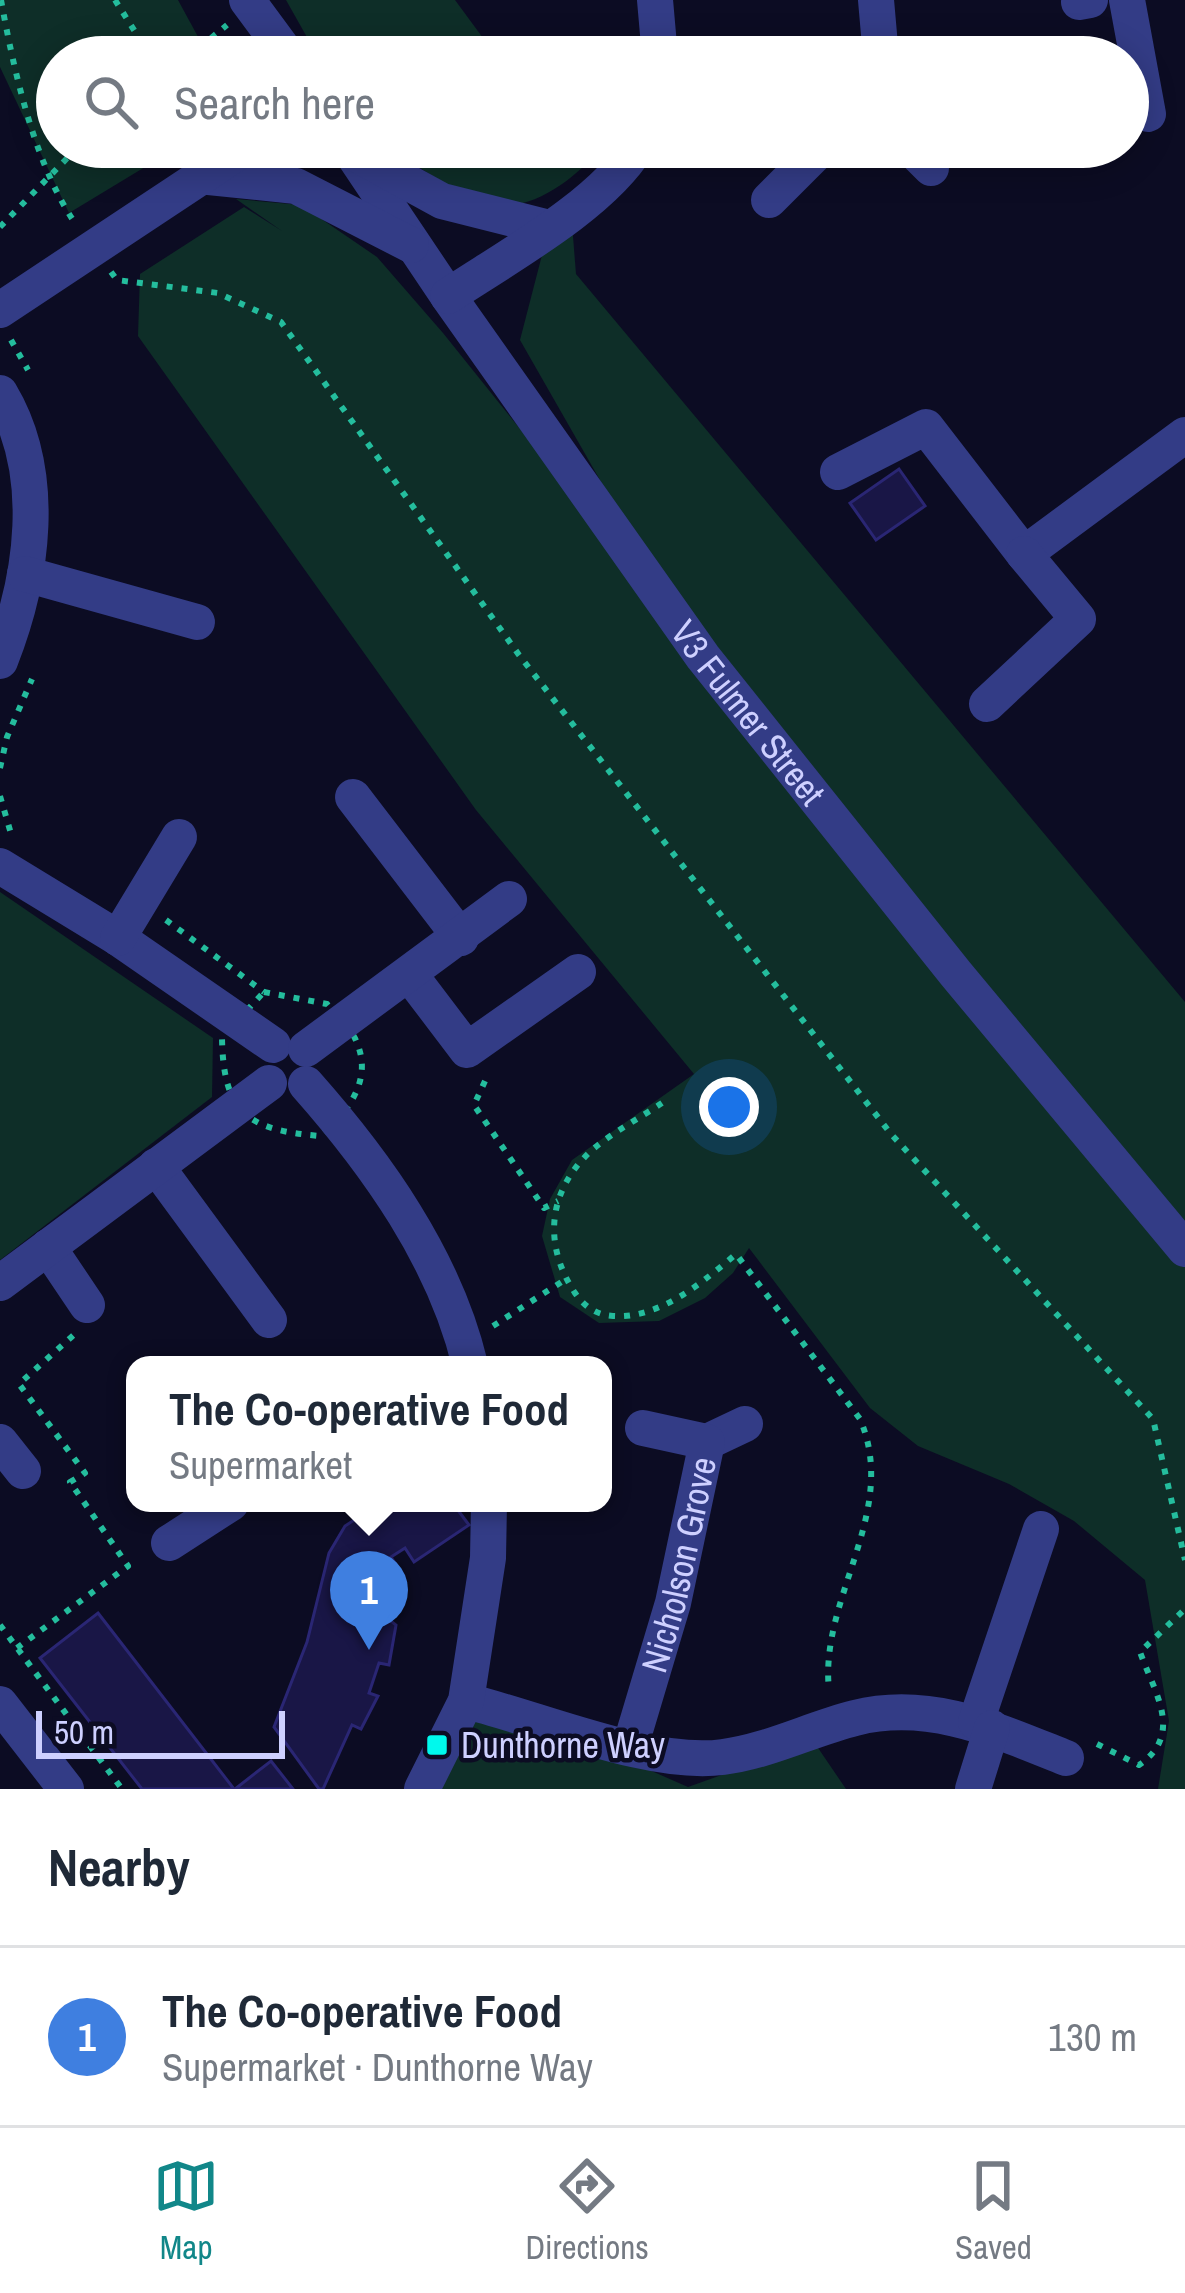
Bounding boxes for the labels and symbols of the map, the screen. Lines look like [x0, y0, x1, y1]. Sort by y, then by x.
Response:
street label: V3 Fulmer Street [660, 610, 836, 815]
your location [699, 1077, 759, 1137]
street label: Nicholson Grove [630, 1453, 727, 1678]
pin: 1 [330, 1551, 408, 1650]
scale bar [36, 1705, 285, 1758]
place label: Dunthorne Way [461, 1721, 665, 1769]
marker: Dunthorne Way [424, 1732, 450, 1758]

